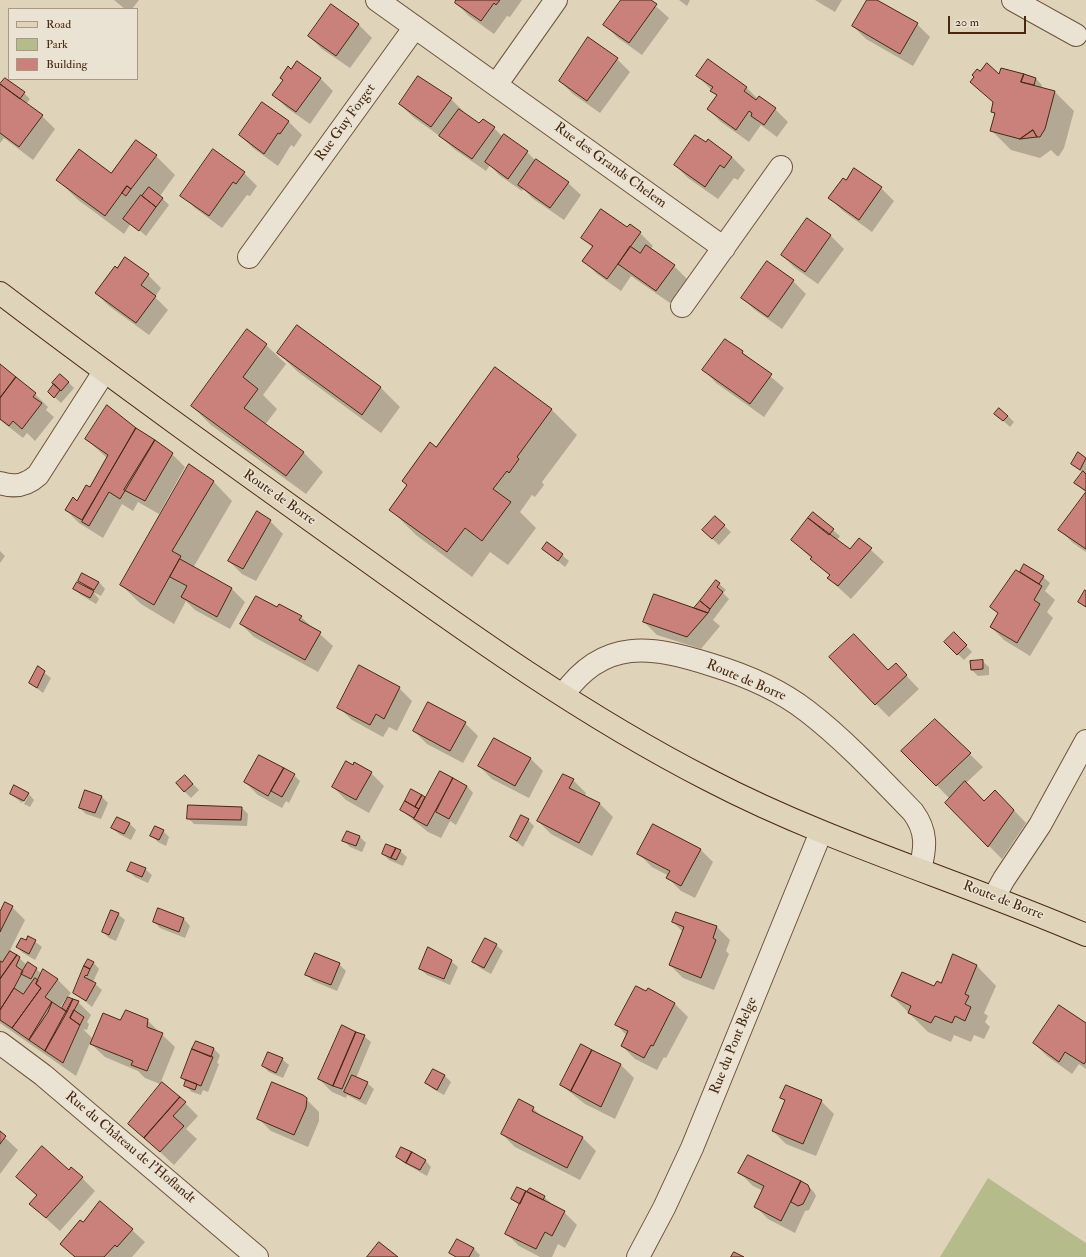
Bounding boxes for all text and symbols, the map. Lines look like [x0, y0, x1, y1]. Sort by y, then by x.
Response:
legend [8, 8, 138, 80]
scale bar [950, 8, 1028, 34]
text: 20 m [955, 15, 979, 30]
text: Road [46, 17, 71, 32]
text: Park [46, 37, 68, 52]
text: Building [46, 57, 87, 72]
street label: Rue Guy Forget [312, 81, 380, 165]
street label: Rue des Grands Chelem [551, 120, 669, 212]
street label: Route de Borre [239, 467, 319, 529]
street label: Route de Borre [704, 657, 788, 705]
street label: Route de Borre [960, 878, 1046, 924]
street label: Rue du Pont Belge [707, 995, 761, 1097]
street label: Rue du Château de l'Hoflandt [61, 1088, 199, 1208]

